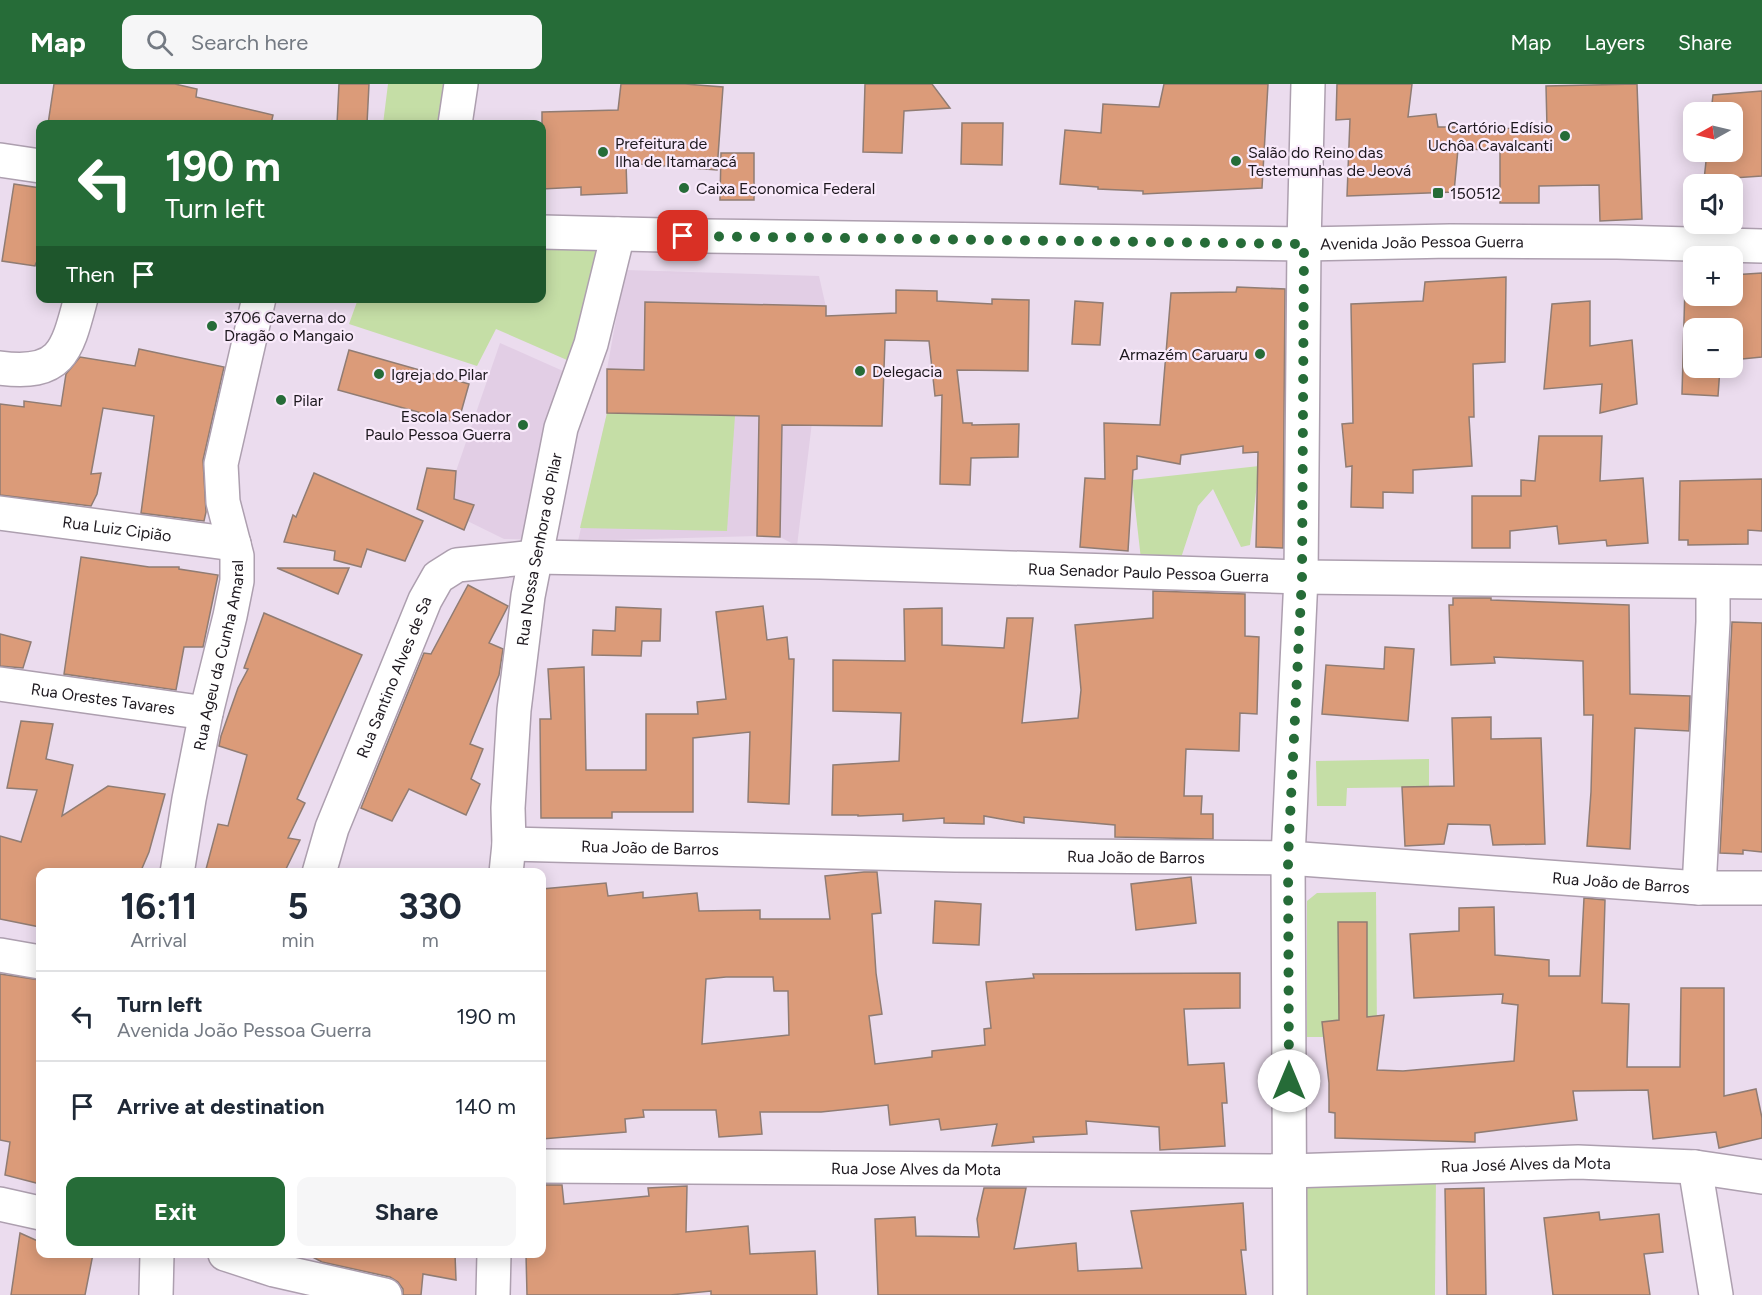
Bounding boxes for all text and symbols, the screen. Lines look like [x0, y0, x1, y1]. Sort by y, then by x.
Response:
search box [122, 15, 542, 69]
text: Map [30, 25, 86, 59]
icon: search [143, 26, 176, 59]
text: Search here [191, 29, 308, 56]
text: Map [1511, 30, 1551, 55]
text: Layers [1584, 30, 1645, 55]
text: Share [1678, 30, 1732, 55]
north arrow [1683, 102, 1743, 162]
map controls [1683, 102, 1743, 378]
place label: Cartório Edísio Uchôa Cavalcanti [1428, 118, 1553, 155]
marker: Cartório Edísio Uchôa Cavalcanti [1558, 129, 1572, 143]
place label: Prefeitura de Ilha de Itamaracá [615, 134, 737, 171]
text: 190 m [165, 141, 281, 192]
place label: Salão do Reino das Testemunhas de Jeová [1248, 143, 1411, 180]
icon: left [66, 144, 144, 222]
marker: Prefeitura de Ilha de Itamaracá [596, 145, 610, 159]
marker: Salão do Reino das Testemunhas de Jeová [1229, 154, 1243, 168]
button: sound [1683, 174, 1743, 234]
place label: Caixa Economica Federal [696, 179, 875, 198]
marker: Caixa Economica Federal [677, 181, 691, 195]
place label: 150512 [1450, 184, 1501, 203]
marker: 150512 [1431, 186, 1445, 200]
text: Turn left [165, 192, 265, 225]
pin [657, 210, 708, 261]
icon: arrive [666, 219, 699, 252]
street label: Avenida João Pessoa Guerra [1320, 232, 1524, 254]
button: + [1683, 246, 1743, 306]
icon: arrive [127, 258, 160, 291]
text: Then [66, 261, 115, 288]
place label: 3706 Caverna do Dragão o Mangaio [224, 308, 354, 345]
button: − [1683, 318, 1743, 378]
marker: 3706 Caverna do Dragão o Mangaio [205, 319, 219, 333]
place label: Armazém Caruaru [1119, 345, 1248, 364]
marker: Armazém Caruaru [1253, 347, 1267, 361]
place label: Delegacia [872, 362, 942, 381]
marker: Delegacia [853, 364, 867, 378]
place label: Igreja do Pilar [391, 365, 489, 384]
marker: Igreja do Pilar [372, 367, 386, 381]
place label: Pilar [293, 391, 324, 410]
marker: Pilar [274, 393, 288, 407]
place label: Escola Senador Paulo Pessoa Guerra [365, 407, 512, 444]
marker: Escola Senador Paulo Pessoa Guerra [516, 418, 530, 432]
street label: Rua Nossa Senhora do Pilar [513, 451, 566, 647]
street label: Rua Luiz Cipião [61, 512, 173, 546]
street label: Rua Senador Paulo Pessoa Guerra [1028, 559, 1269, 586]
street label: Rua Ageu da Cunha Amaral [190, 560, 248, 752]
street label: Rua Santino Alves de Sa [353, 594, 436, 761]
street label: Rua Orestes Tavares [30, 679, 176, 719]
street label: Rua João de Barros [581, 837, 719, 859]
street label: Rua João de Barros [1067, 847, 1205, 867]
street label: Rua João de Barros [1552, 868, 1690, 897]
text: 16:11 [120, 885, 197, 928]
text: 5 [288, 885, 308, 928]
text: 330 [399, 885, 462, 928]
text: Arrival [131, 928, 187, 952]
text: min [282, 928, 314, 952]
text: m [422, 928, 439, 952]
text: Turn left [117, 991, 203, 1018]
icon: left [66, 1000, 99, 1033]
text: 190 m [456, 1003, 516, 1030]
text: Avenida João Pessoa Guerra [117, 1018, 371, 1042]
position arrow [1257, 1049, 1321, 1113]
icon: arrive [66, 1090, 99, 1123]
text: Arrive at destination [117, 1093, 325, 1120]
text: 140 m [455, 1093, 516, 1120]
street label: Rua José Alves da Mota [1441, 1153, 1611, 1176]
street label: Rua Jose Alves da Mota [831, 1159, 1001, 1179]
button: Exit [66, 1177, 285, 1246]
button: Share [297, 1177, 516, 1246]

